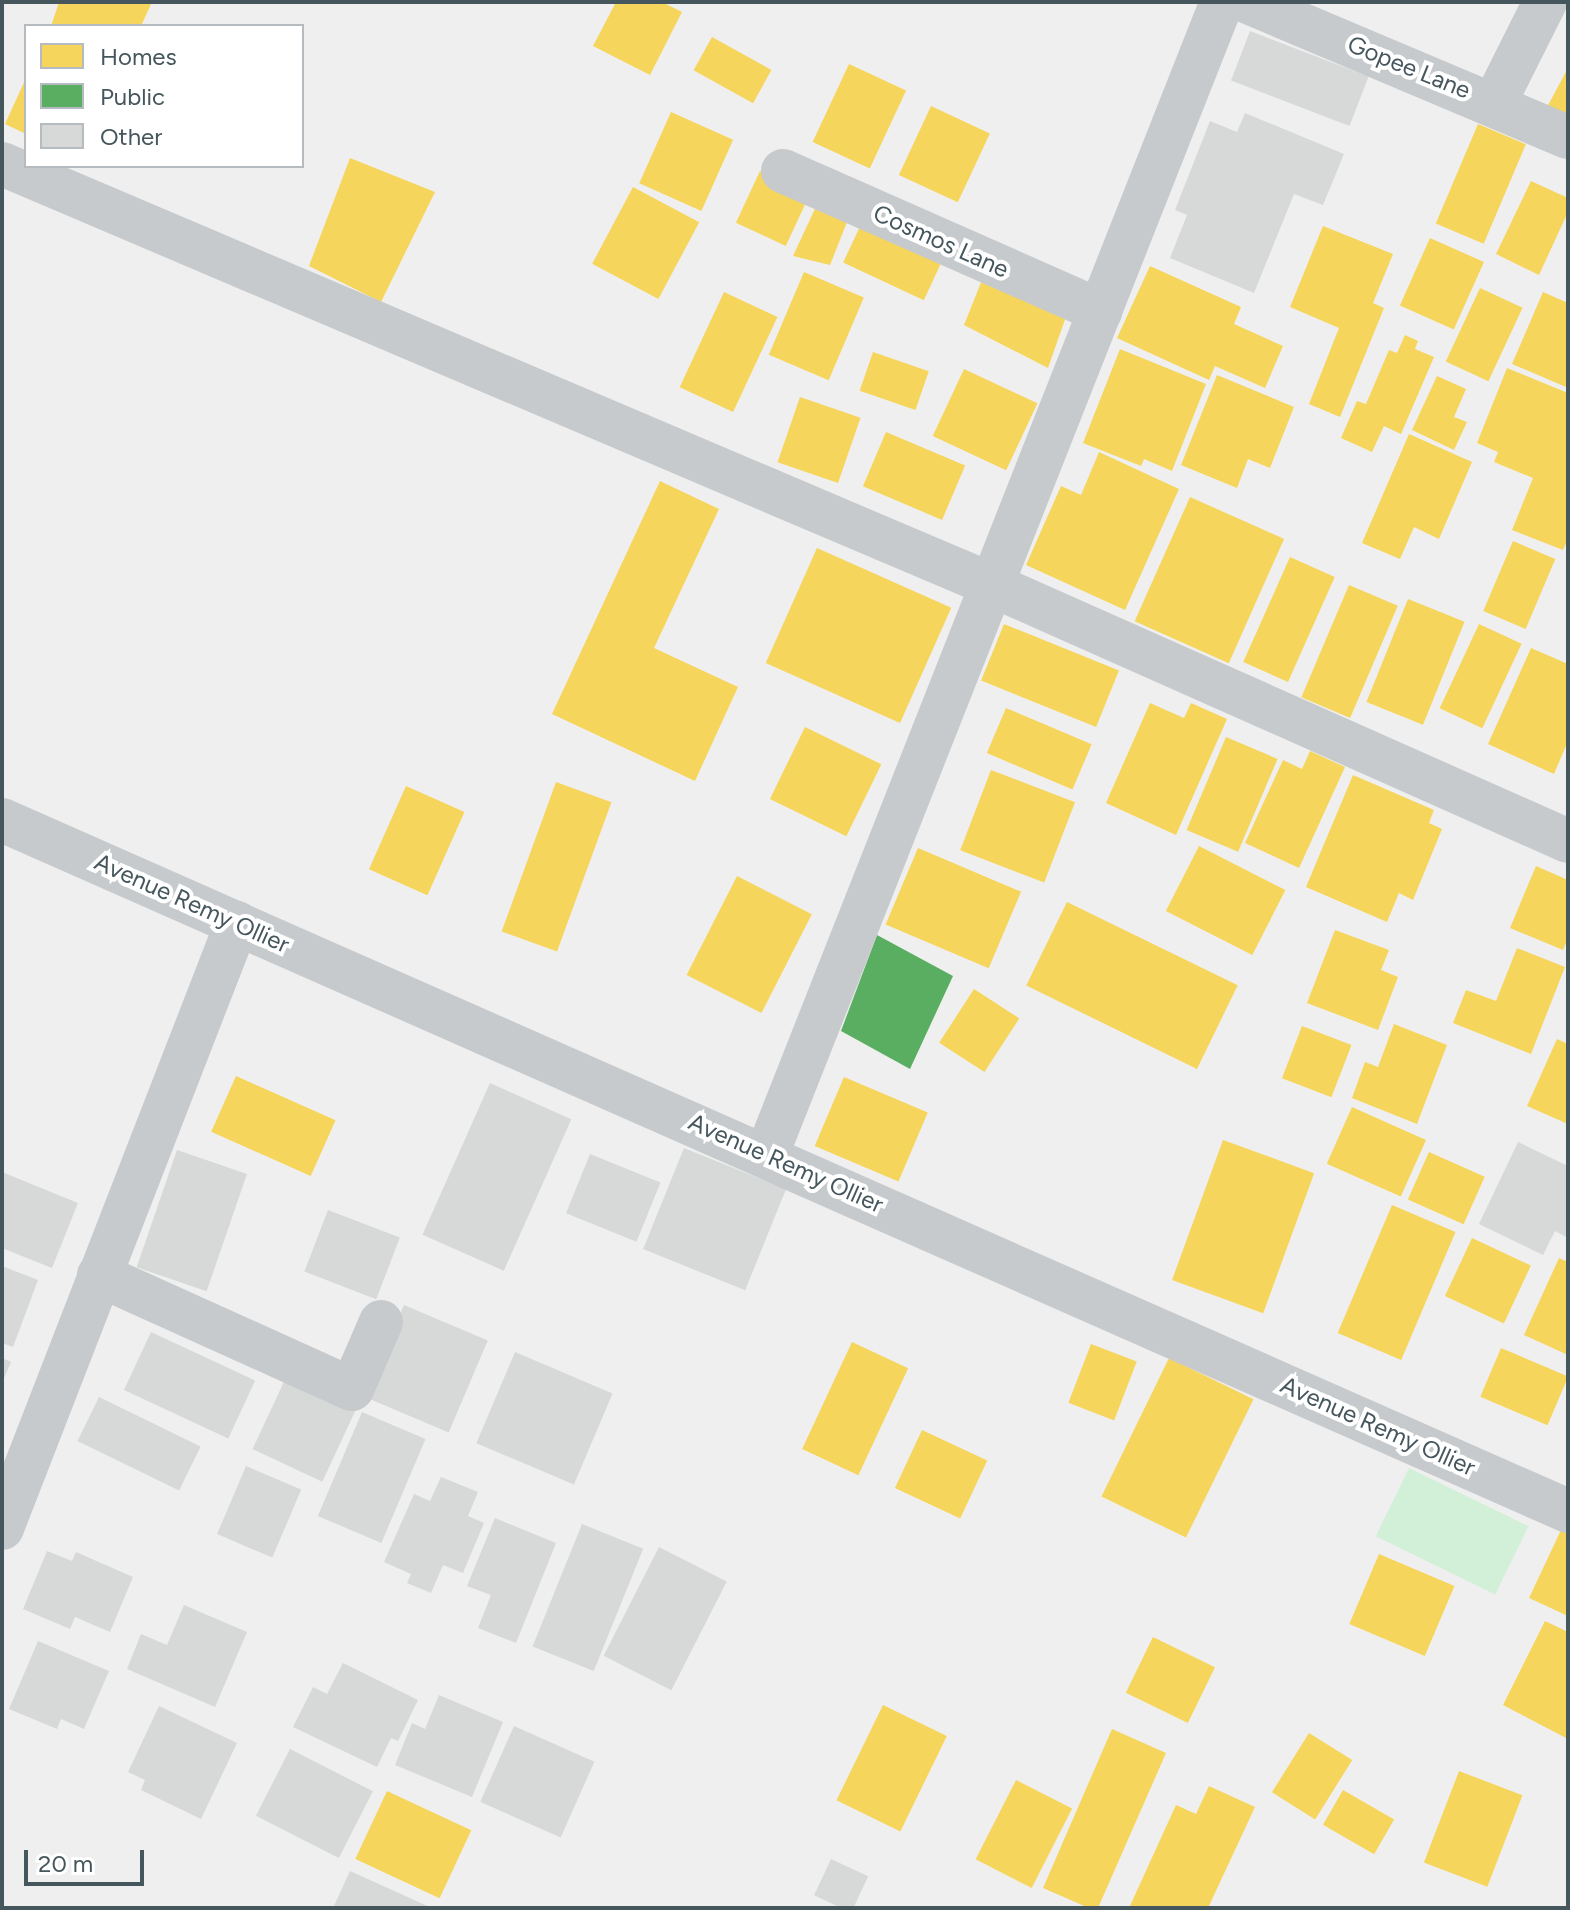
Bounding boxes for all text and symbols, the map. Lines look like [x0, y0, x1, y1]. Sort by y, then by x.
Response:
legend [24, 24, 304, 168]
street label: Gopee Lane [1343, 29, 1475, 105]
text: Homes [100, 42, 177, 71]
text: Public [100, 82, 165, 111]
text: Other [100, 122, 162, 151]
street label: Cosmos Lane [869, 198, 1013, 284]
street label: Avenue Remy Ollier [90, 847, 294, 959]
street label: Avenue Remy Ollier [684, 1107, 888, 1219]
street label: Avenue Remy Ollier [1276, 1370, 1480, 1482]
scale bar [28, 1834, 148, 1884]
text: 20 m [38, 1849, 93, 1878]

